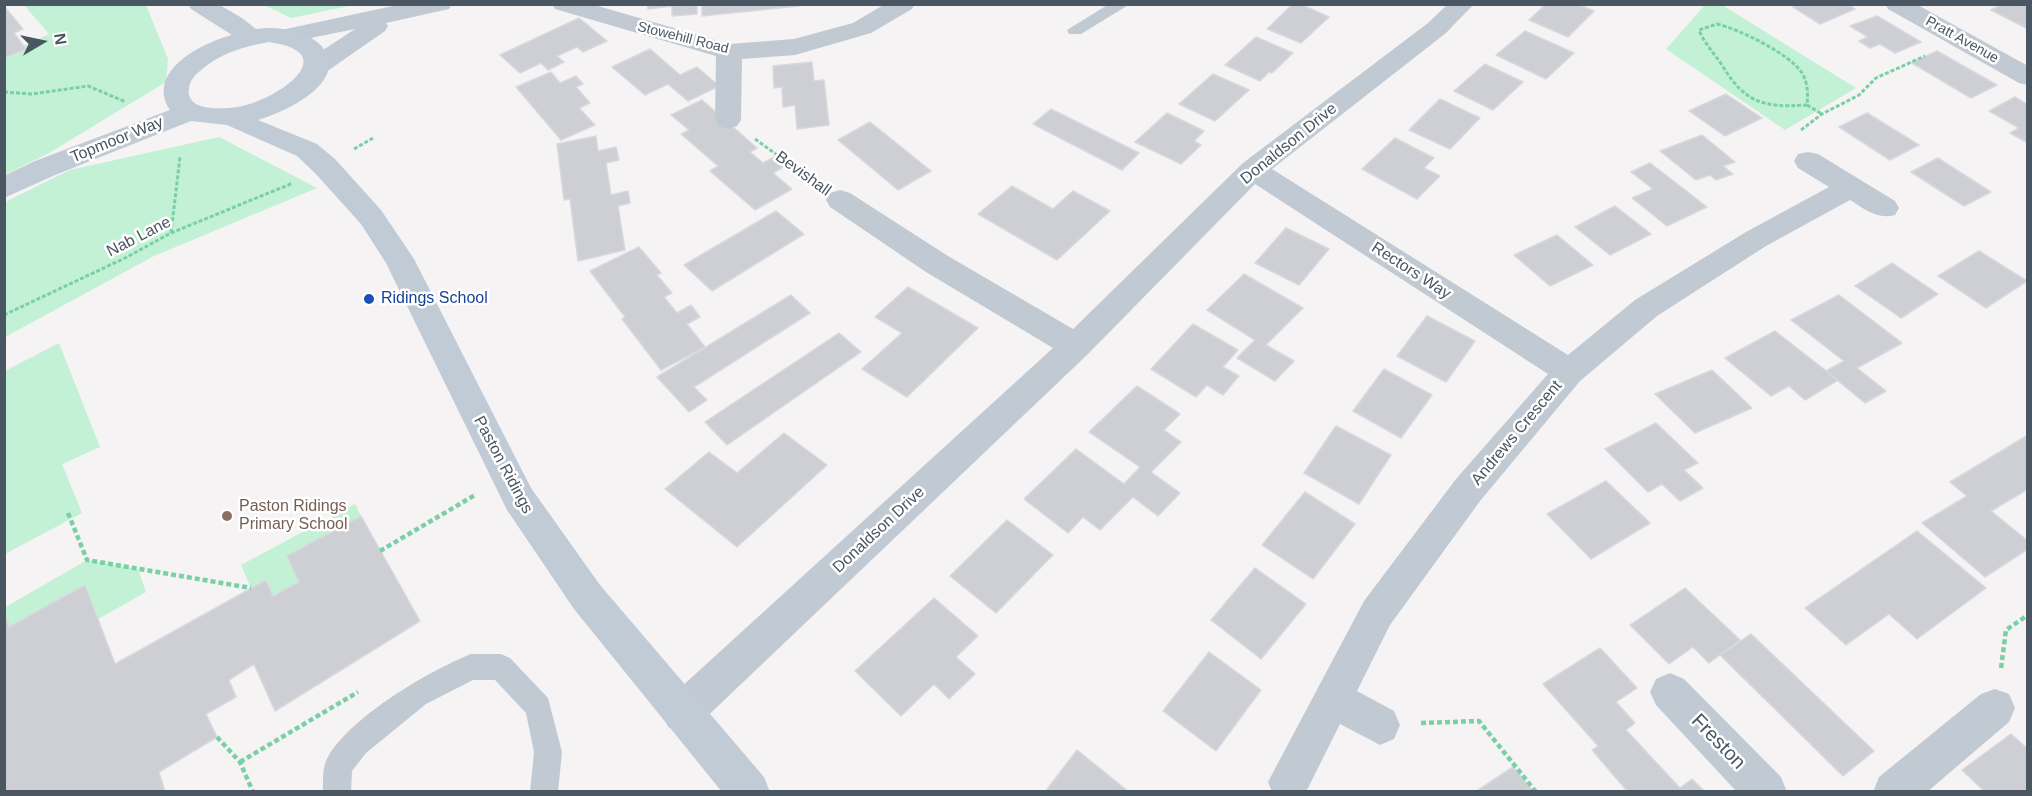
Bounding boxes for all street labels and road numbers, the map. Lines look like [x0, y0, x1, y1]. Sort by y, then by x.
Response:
street label: Pratt Avenue [1923, 13, 2001, 67]
street label: Stowehill Road [636, 19, 730, 57]
street label: Donaldson Drive [1237, 99, 1341, 189]
street label: Topmoor Way [68, 113, 166, 167]
street label: Bevishall [771, 147, 835, 201]
street label: Nab Lane [104, 213, 174, 261]
street label: Rectors Way [1368, 238, 1454, 304]
street label: Andrews Crescent [1468, 377, 1566, 489]
street label: Paston Ridings [469, 413, 537, 517]
street label: Donaldson Drive [829, 483, 929, 577]
street label: Freston [1686, 709, 1750, 775]

